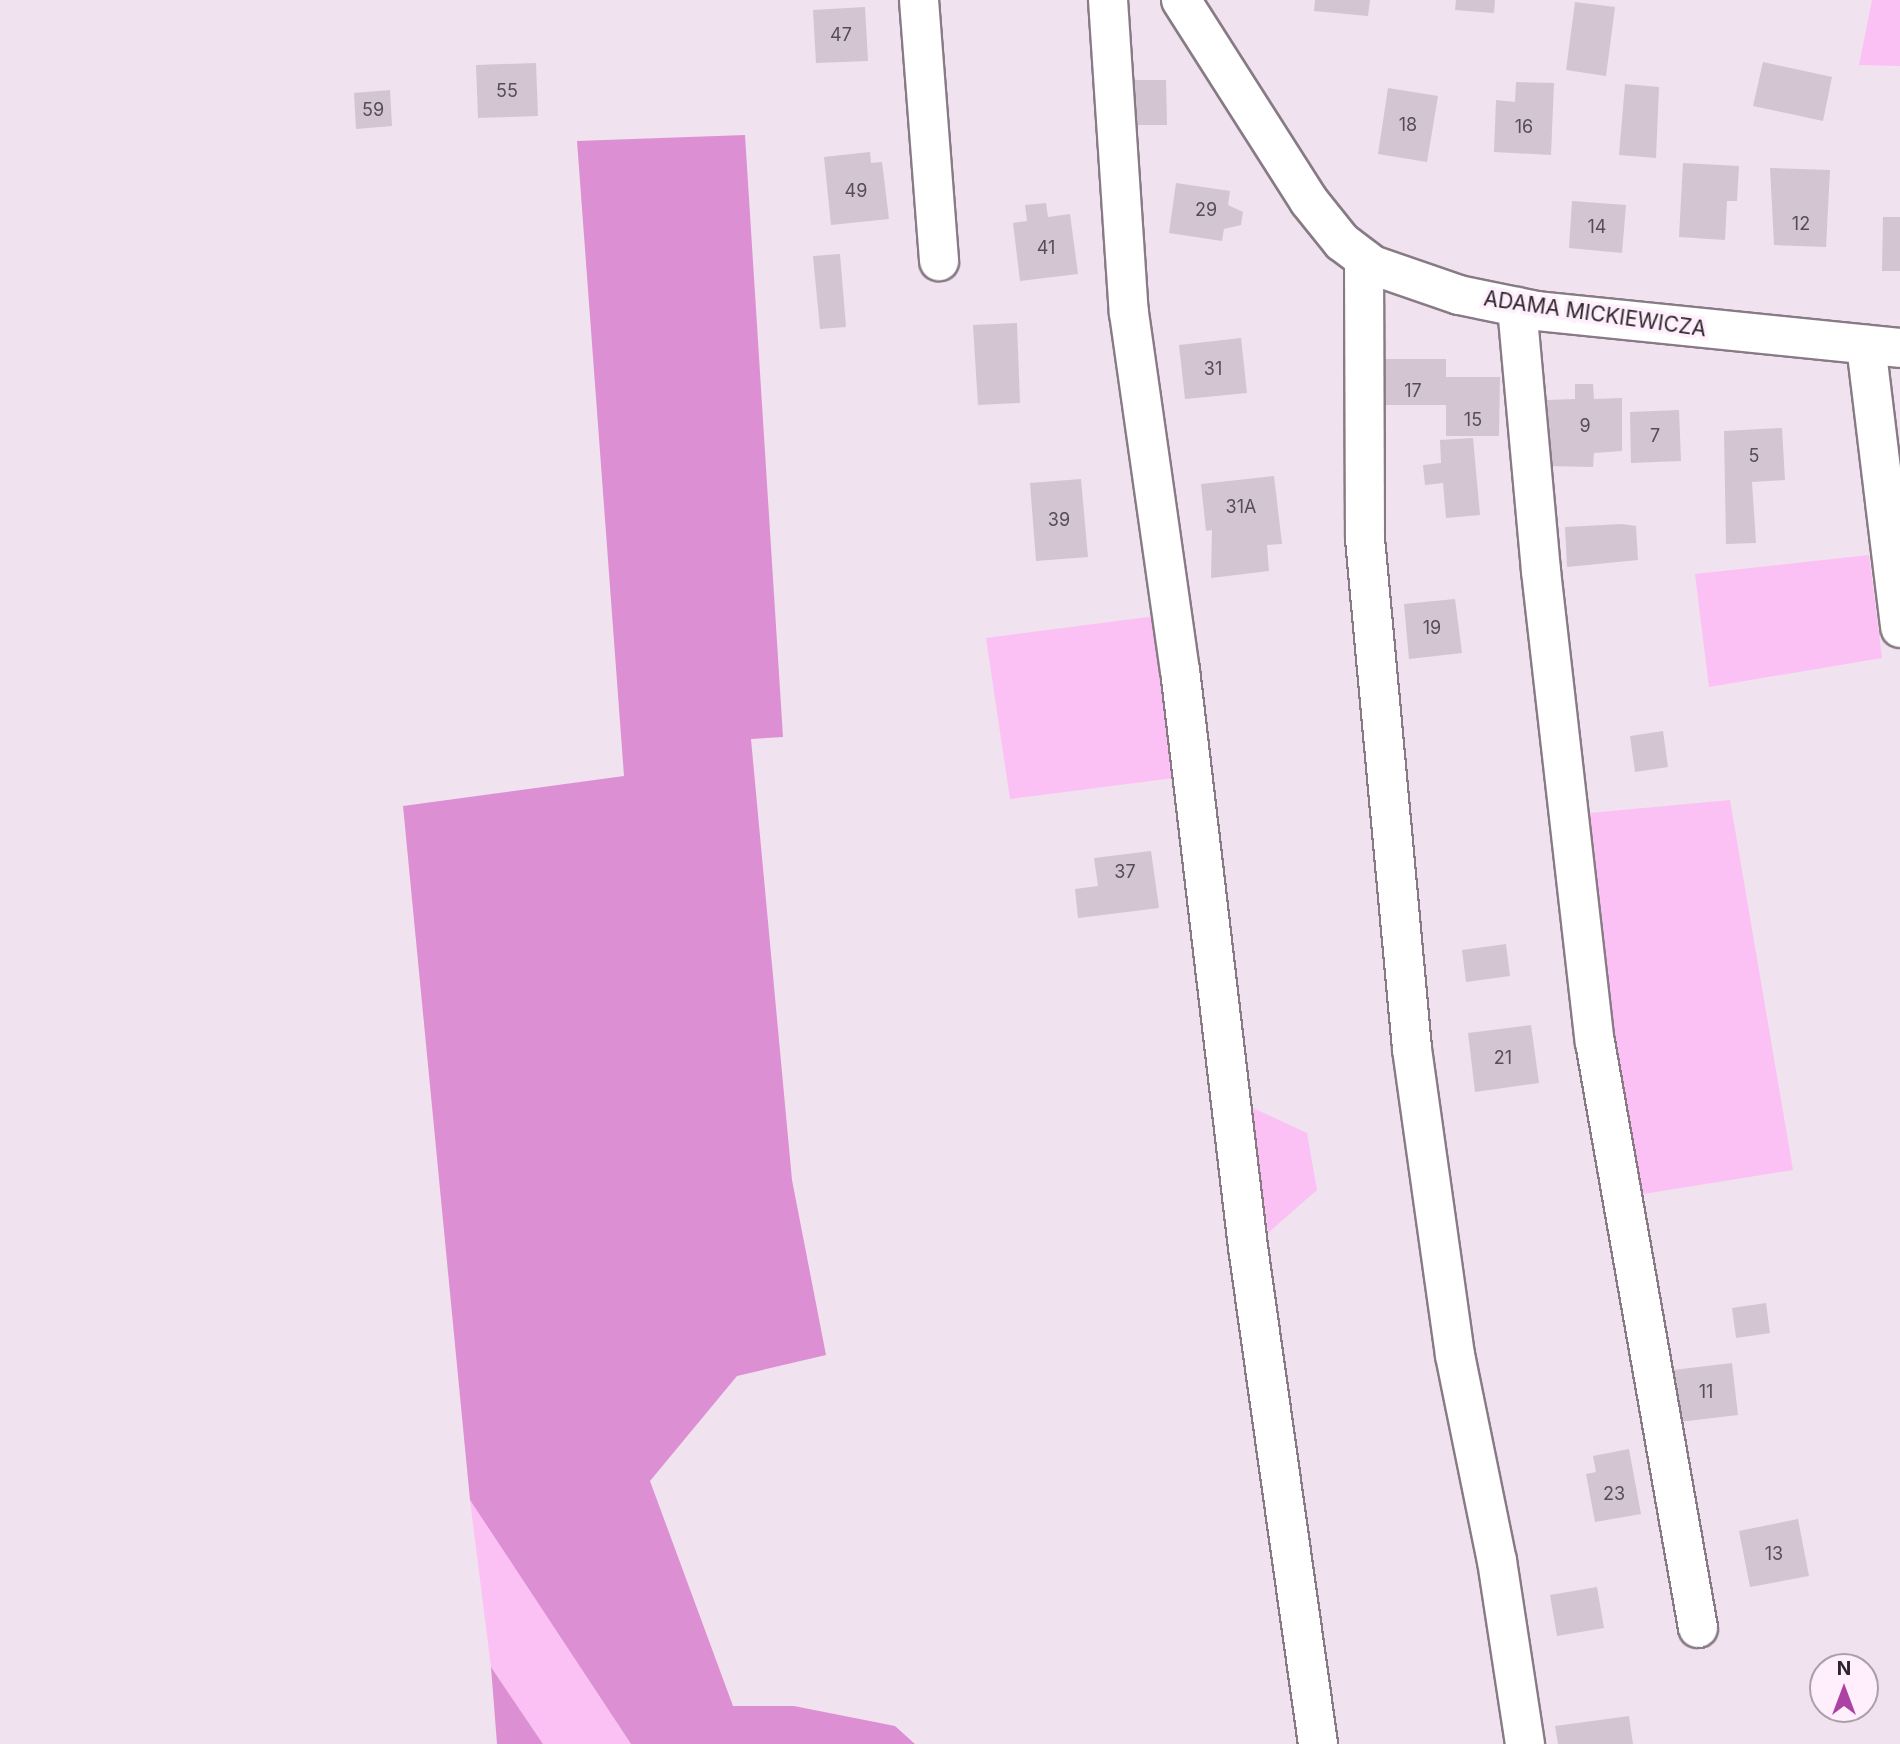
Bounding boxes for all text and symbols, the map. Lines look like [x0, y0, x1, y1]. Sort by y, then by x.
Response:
house number: 47 [830, 24, 852, 46]
house number: 55 [496, 80, 518, 102]
house number: 59 [362, 99, 384, 121]
house number: 18 [1399, 114, 1417, 136]
house number: 16 [1515, 116, 1533, 138]
house number: 49 [845, 180, 867, 202]
house number: 29 [1195, 199, 1217, 221]
house number: 12 [1792, 213, 1810, 235]
house number: 14 [1588, 216, 1606, 238]
house number: 41 [1037, 237, 1055, 259]
street label: ADAMA MICKIEWICZA [1482, 286, 1708, 342]
house number: 31 [1204, 358, 1222, 380]
house number: 17 [1404, 380, 1422, 402]
house number: 15 [1464, 409, 1482, 431]
house number: 9 [1579, 415, 1591, 437]
house number: 7 [1650, 425, 1660, 447]
house number: 5 [1749, 445, 1759, 467]
house number: 31A [1226, 496, 1256, 518]
house number: 39 [1048, 509, 1070, 531]
house number: 19 [1423, 617, 1441, 639]
house number: 37 [1114, 861, 1136, 883]
house number: 21 [1494, 1047, 1512, 1069]
house number: 11 [1699, 1381, 1713, 1403]
house number: 23 [1603, 1483, 1625, 1505]
house number: 13 [1765, 1543, 1783, 1565]
north arrow [1809, 1653, 1879, 1723]
text: N [1837, 1657, 1851, 1680]

